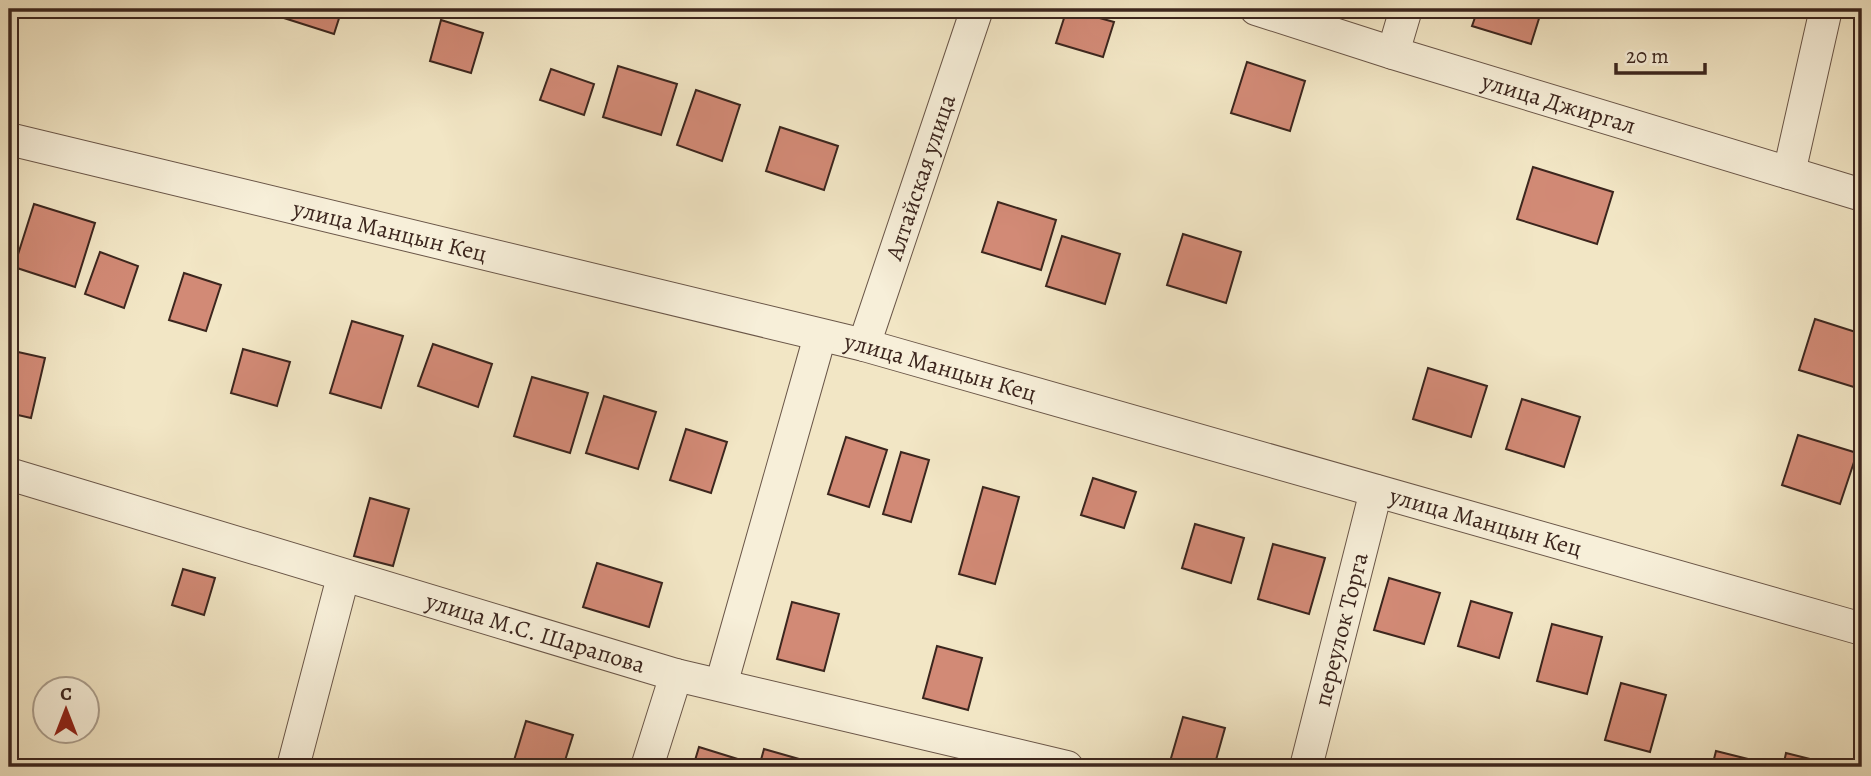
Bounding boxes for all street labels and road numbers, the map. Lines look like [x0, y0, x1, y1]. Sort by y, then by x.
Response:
street label: улица Джиргал [1477, 64, 1640, 142]
street label: Алтайская улица [877, 90, 963, 265]
street label: улица Манцын Кец [289, 192, 490, 270]
street label: улица Манцын Кец [840, 325, 1040, 409]
street label: улица Манцын Кец [1385, 479, 1586, 564]
street label: переулок Торга [1306, 549, 1376, 710]
street label: улица М.С. Шарапова [421, 584, 649, 681]

